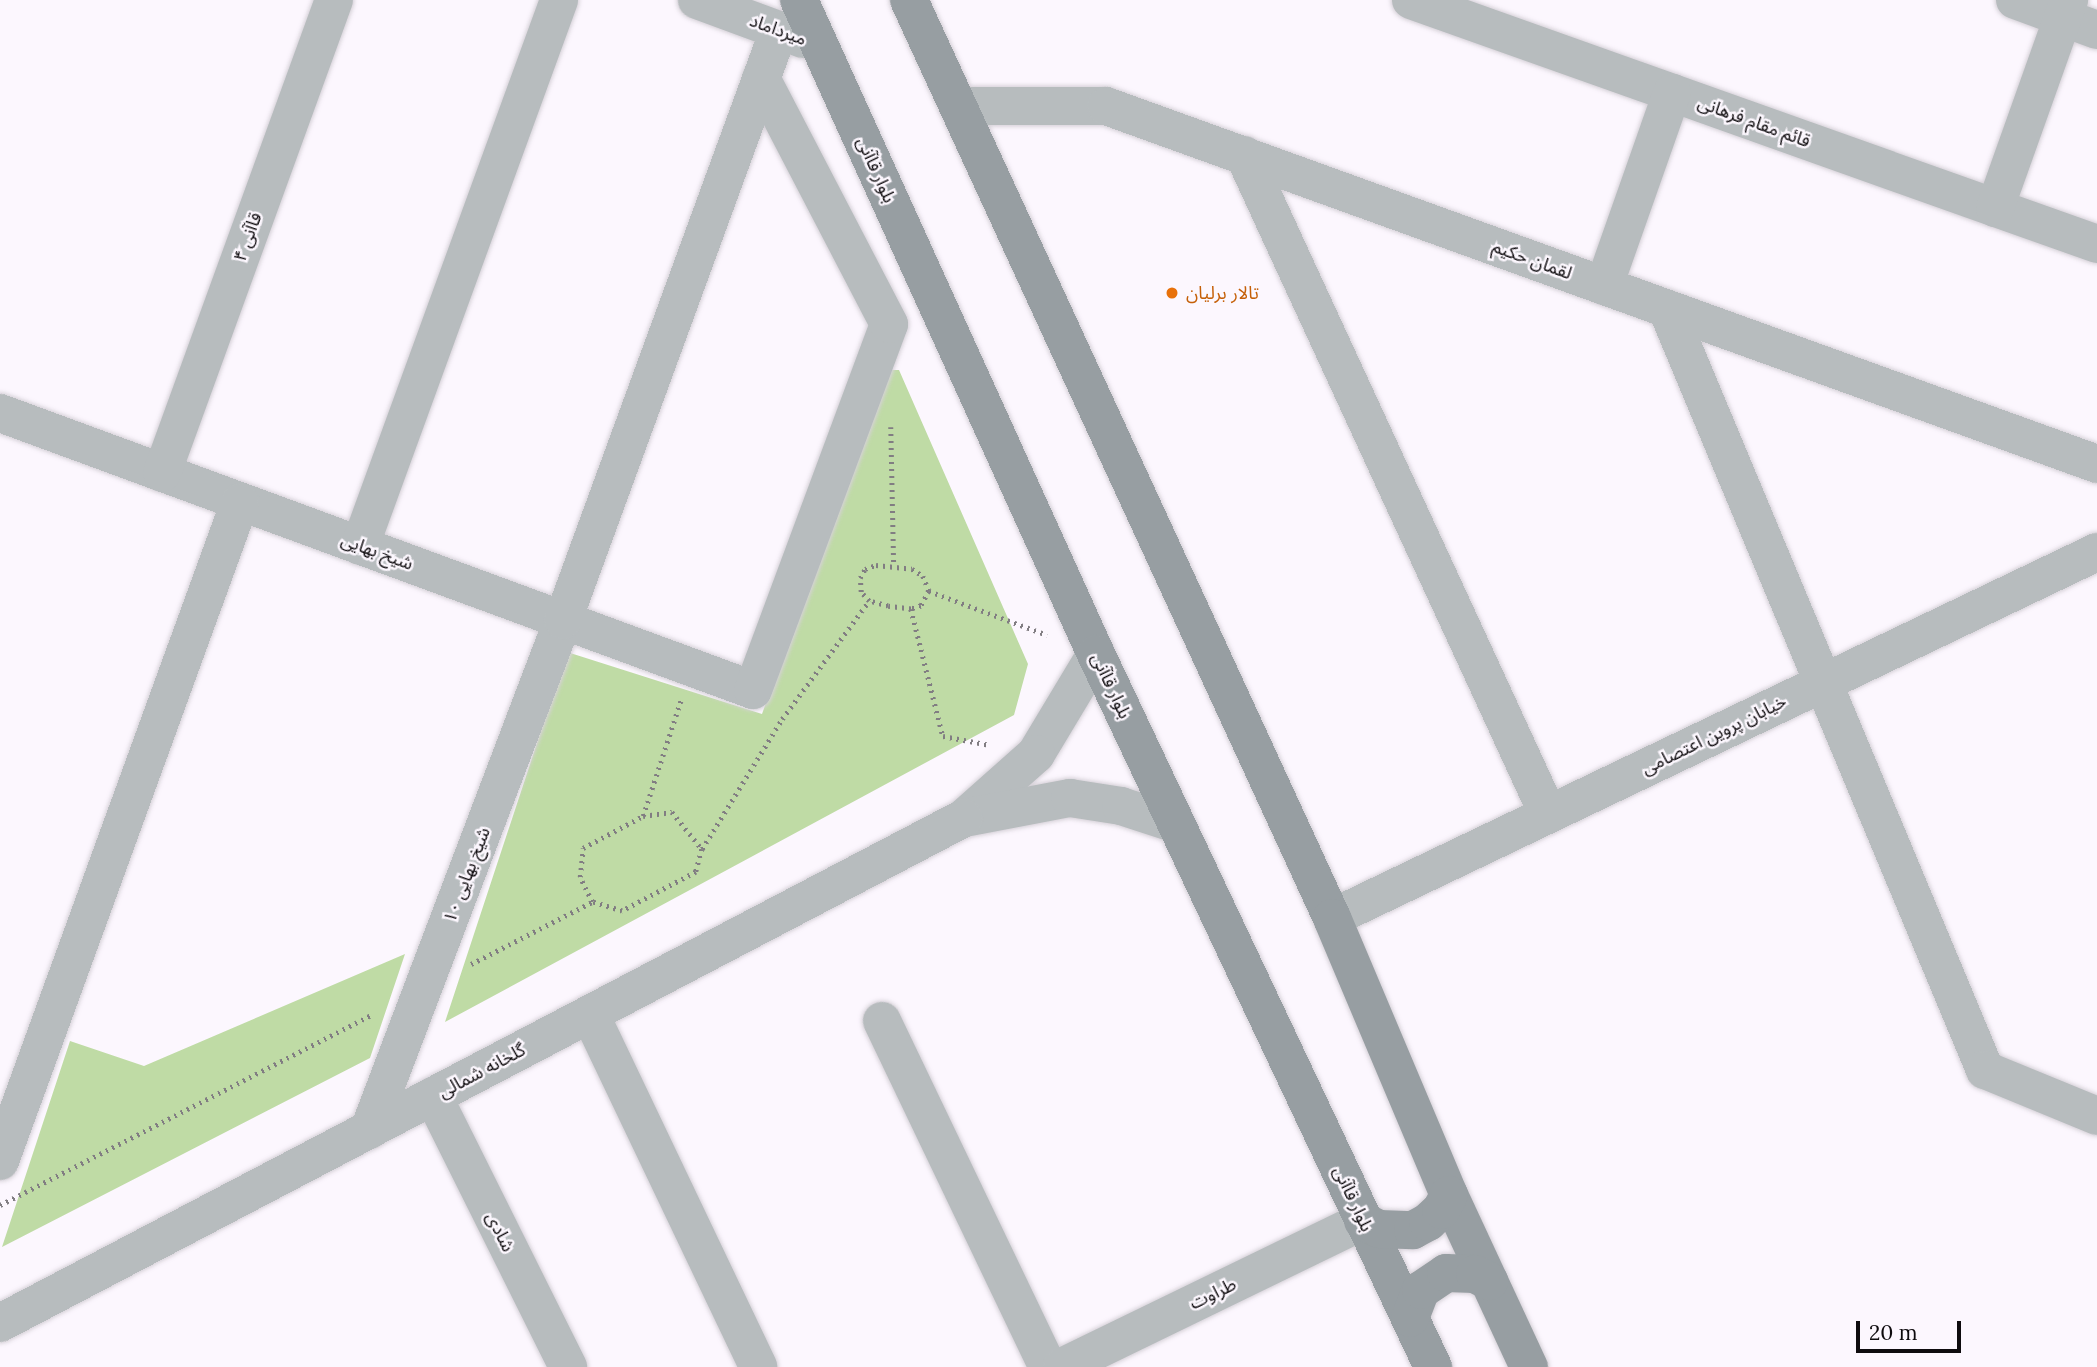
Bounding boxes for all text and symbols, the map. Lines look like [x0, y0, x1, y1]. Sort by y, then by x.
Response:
street label: میرداماد [747, 10, 809, 50]
street label: قائم مقام فرهانی [1695, 92, 1813, 152]
street label: بلوار قاآنی [852, 134, 900, 206]
street label: قاآنی ۴ [229, 210, 267, 264]
street label: لقمان حکیم [1489, 236, 1575, 284]
place label: تالار برلیان [1186, 282, 1259, 304]
marker: تالار برلیان [1164, 285, 1180, 301]
street label: شیخ بهایی [338, 529, 416, 575]
street label: بلوار قاآنی [1086, 650, 1136, 722]
street label: خیابان پروین اعتصامی [1638, 691, 1790, 779]
street label: شیخ بهایی ۱۰ [439, 824, 495, 926]
street label: گلخانه شمالی [435, 1039, 529, 1103]
street label: بلوار قاآنی [1328, 1163, 1378, 1235]
street label: شادی [481, 1209, 519, 1255]
street label: طراوت [1186, 1274, 1240, 1314]
scale bar [1859, 1308, 1964, 1352]
text: 20 m [1869, 1319, 1918, 1346]

